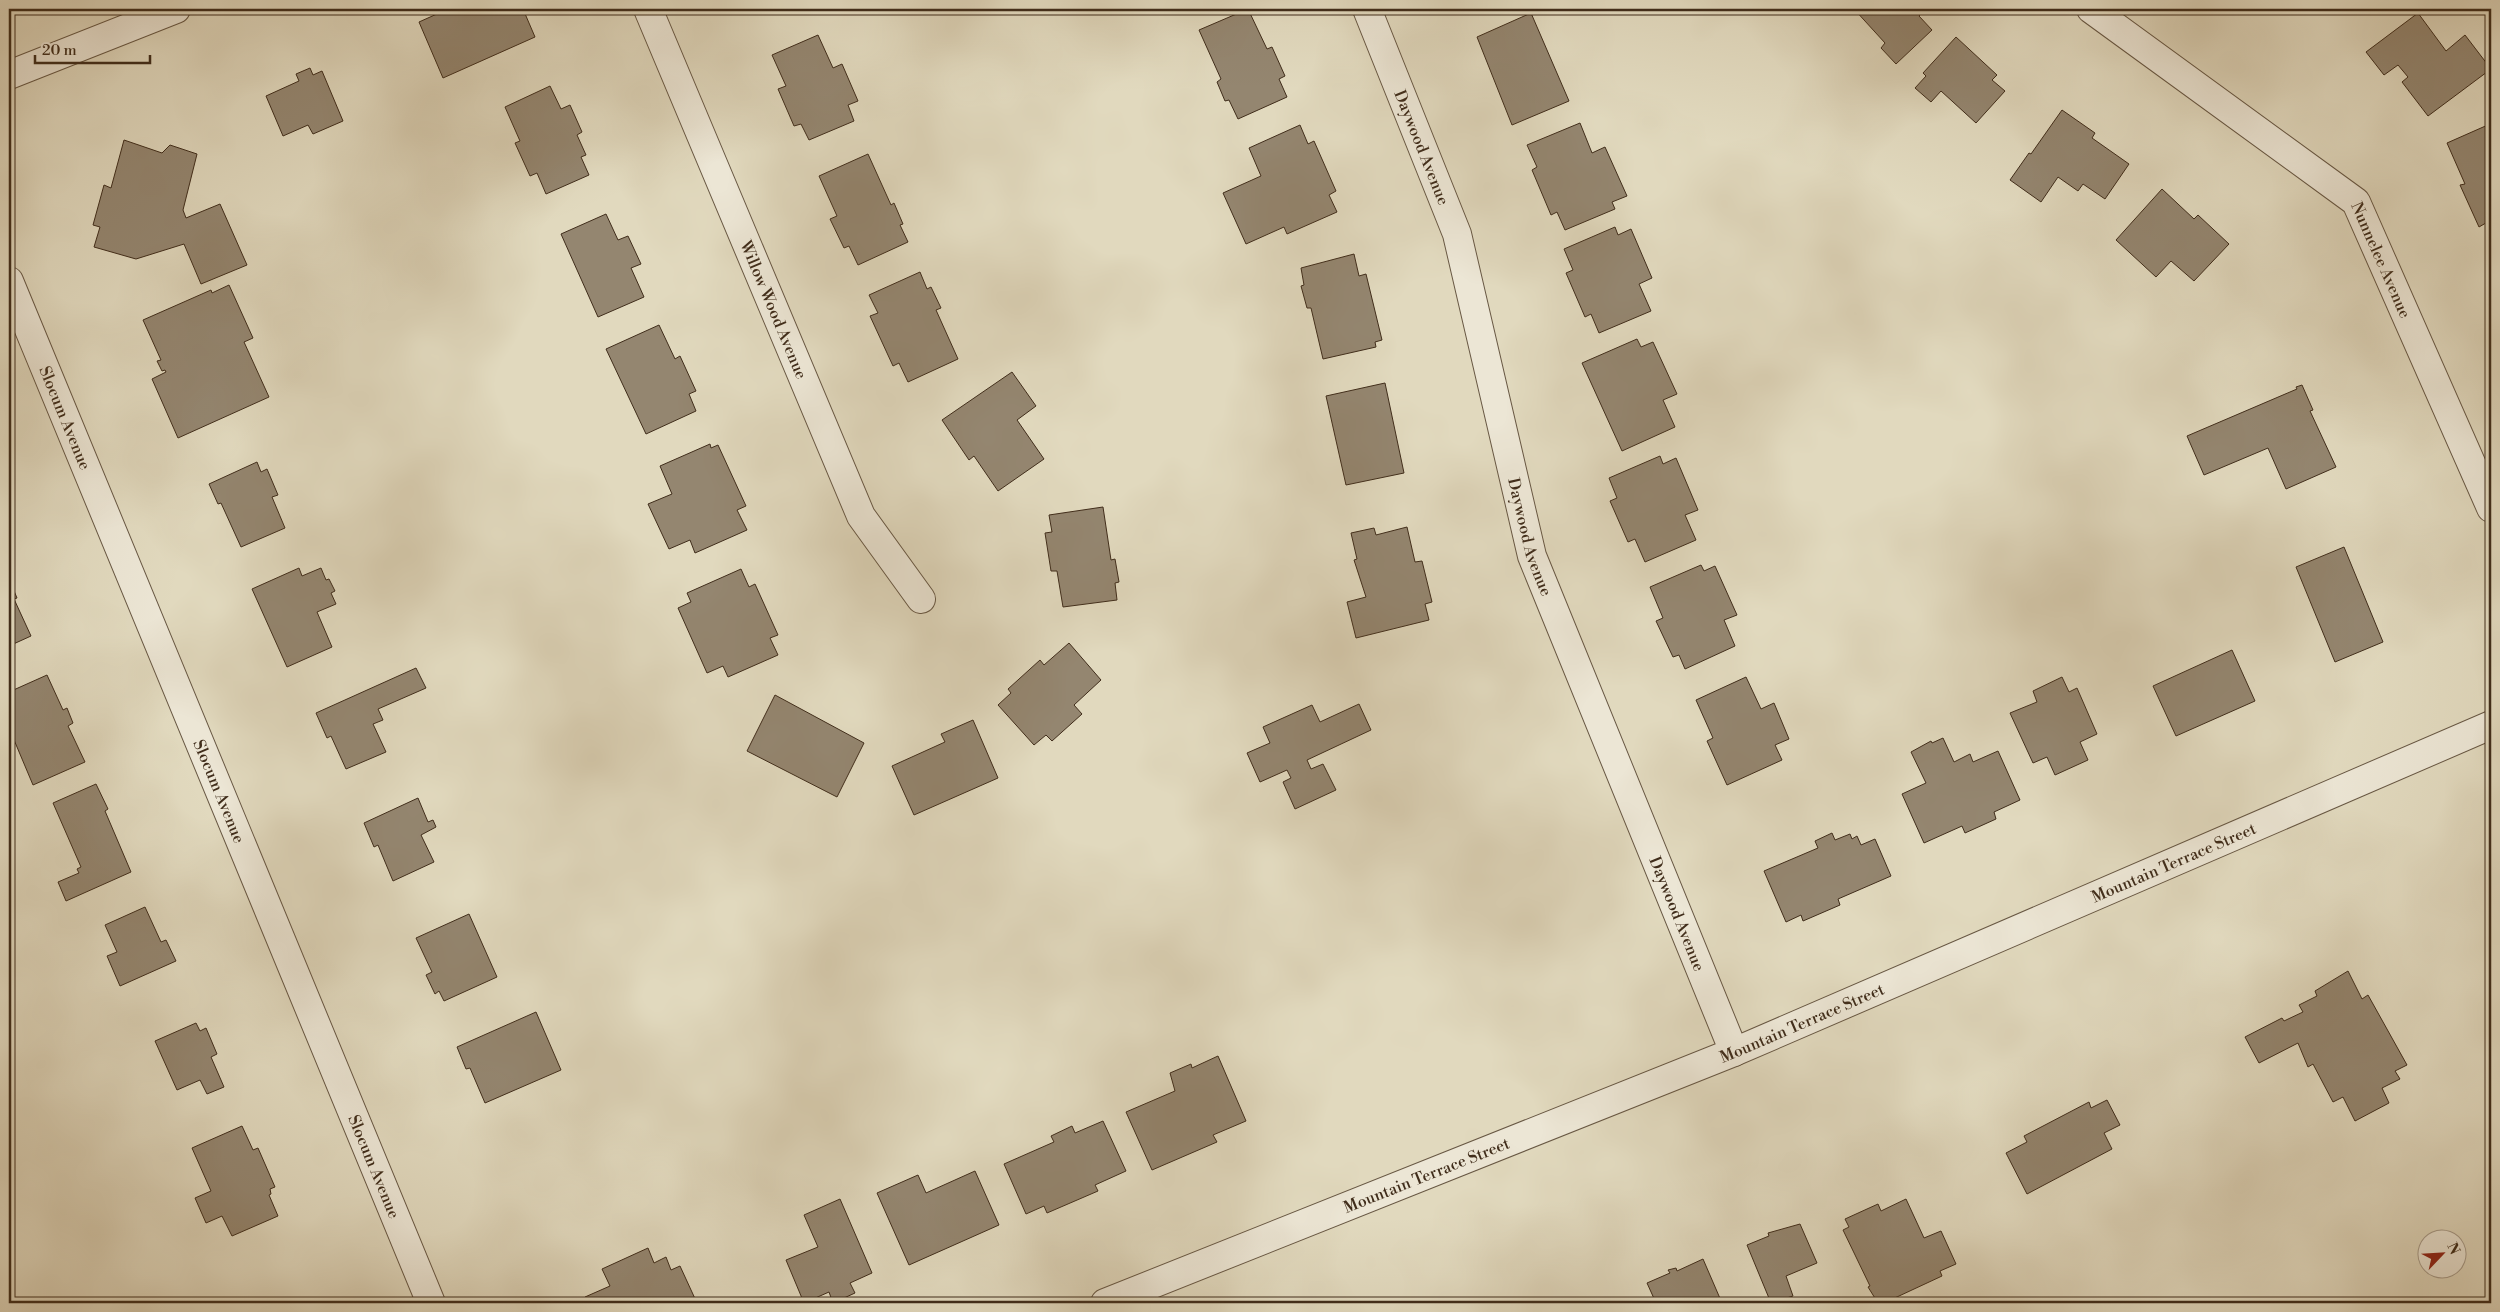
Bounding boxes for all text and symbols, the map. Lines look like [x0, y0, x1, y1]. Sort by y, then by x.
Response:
scale bar [35, 32, 150, 64]
text: 20 m [42, 41, 77, 60]
street label: Daywood Avenue [1389, 87, 1453, 208]
street label: Nunnelee Avenue [2346, 199, 2415, 321]
street label: Willow Wood Avenue [735, 237, 811, 382]
street label: Slocum Avenue [34, 363, 95, 473]
street label: Daywood Avenue [1503, 476, 1556, 599]
street label: Slocum Avenue [188, 737, 249, 846]
street label: Mountain Terrace Street [2089, 819, 2259, 907]
street label: Daywood Avenue [1644, 854, 1709, 974]
street label: Mountain Terrace Street [1717, 979, 1888, 1068]
street label: Slocum Avenue [343, 1112, 404, 1222]
street label: Mountain Terrace Street [1341, 1133, 1513, 1218]
north arrow [2418, 1230, 2468, 1280]
text: N [2442, 1240, 2463, 1258]

